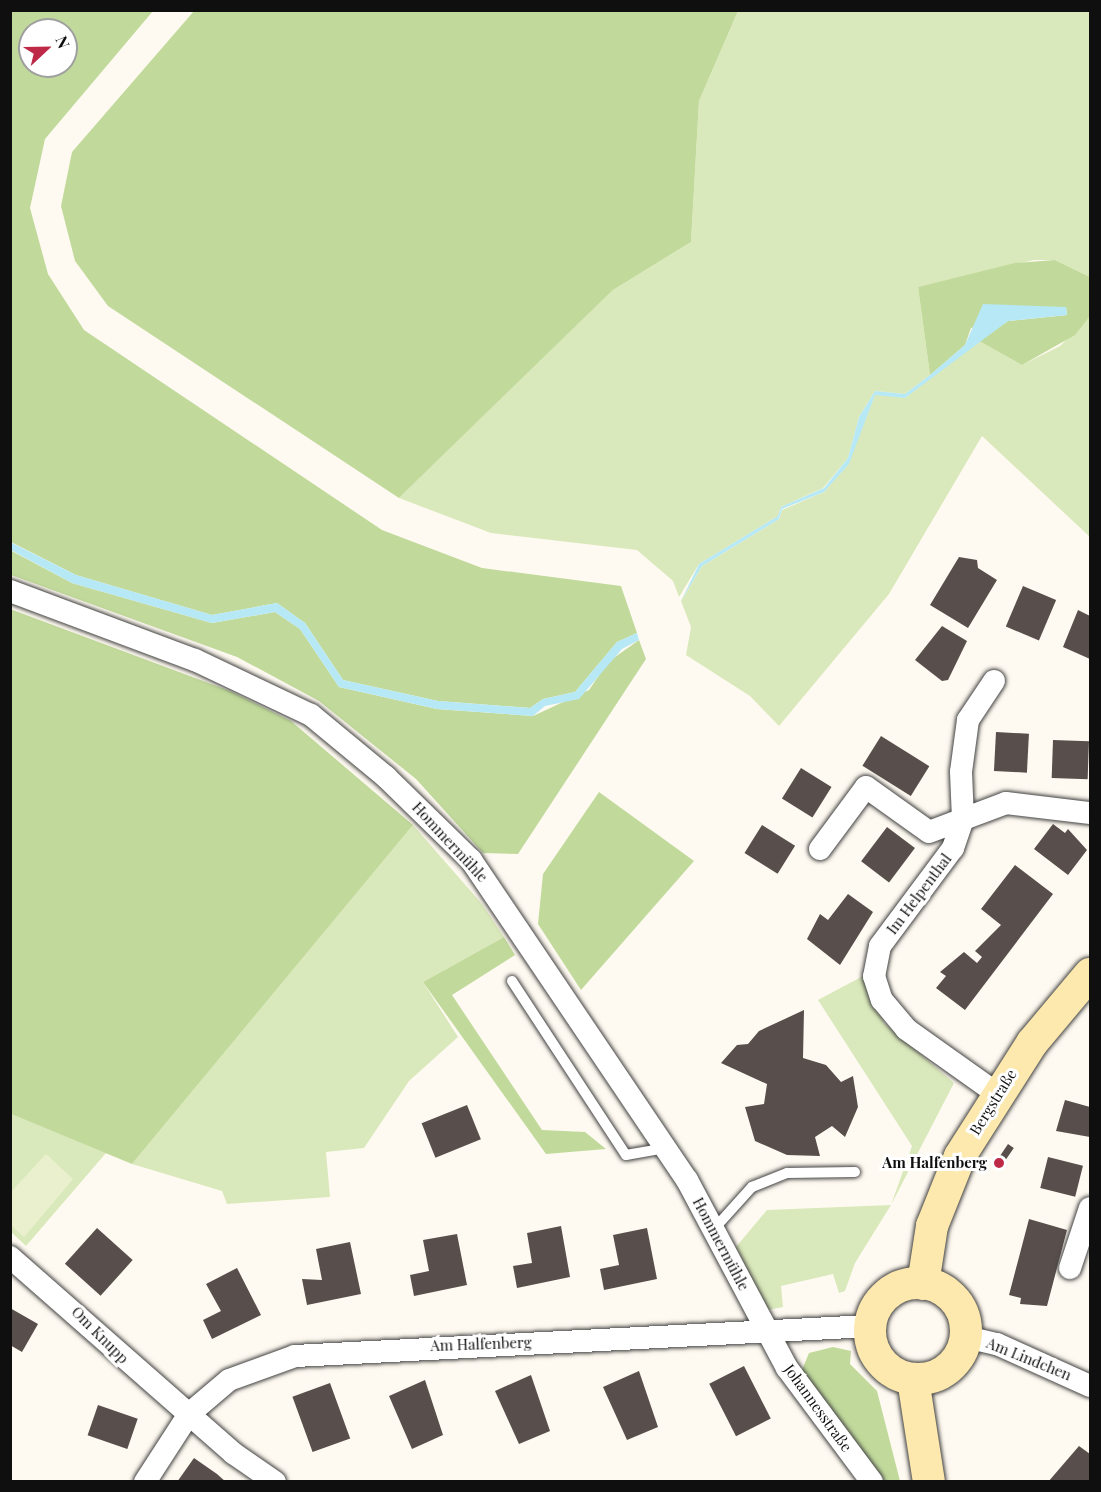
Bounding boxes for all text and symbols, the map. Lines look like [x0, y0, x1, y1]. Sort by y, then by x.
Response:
north arrow [18, 18, 78, 78]
text: N [51, 33, 75, 51]
street label: Hommermühle [408, 798, 492, 886]
street label: Im Helpenthal [883, 850, 955, 938]
street label: Bergstraße [966, 1066, 1020, 1138]
place label: Am Halfenberg [882, 1154, 987, 1172]
marker: Am Halfenberg [992, 1156, 1006, 1170]
street label: Hommermühle [689, 1194, 753, 1294]
street label: Om Knupp [68, 1303, 132, 1367]
street label: Am Halfenberg [430, 1333, 532, 1355]
street label: Am Lindchen [984, 1334, 1074, 1384]
street label: Johannesstraße [780, 1361, 856, 1455]

